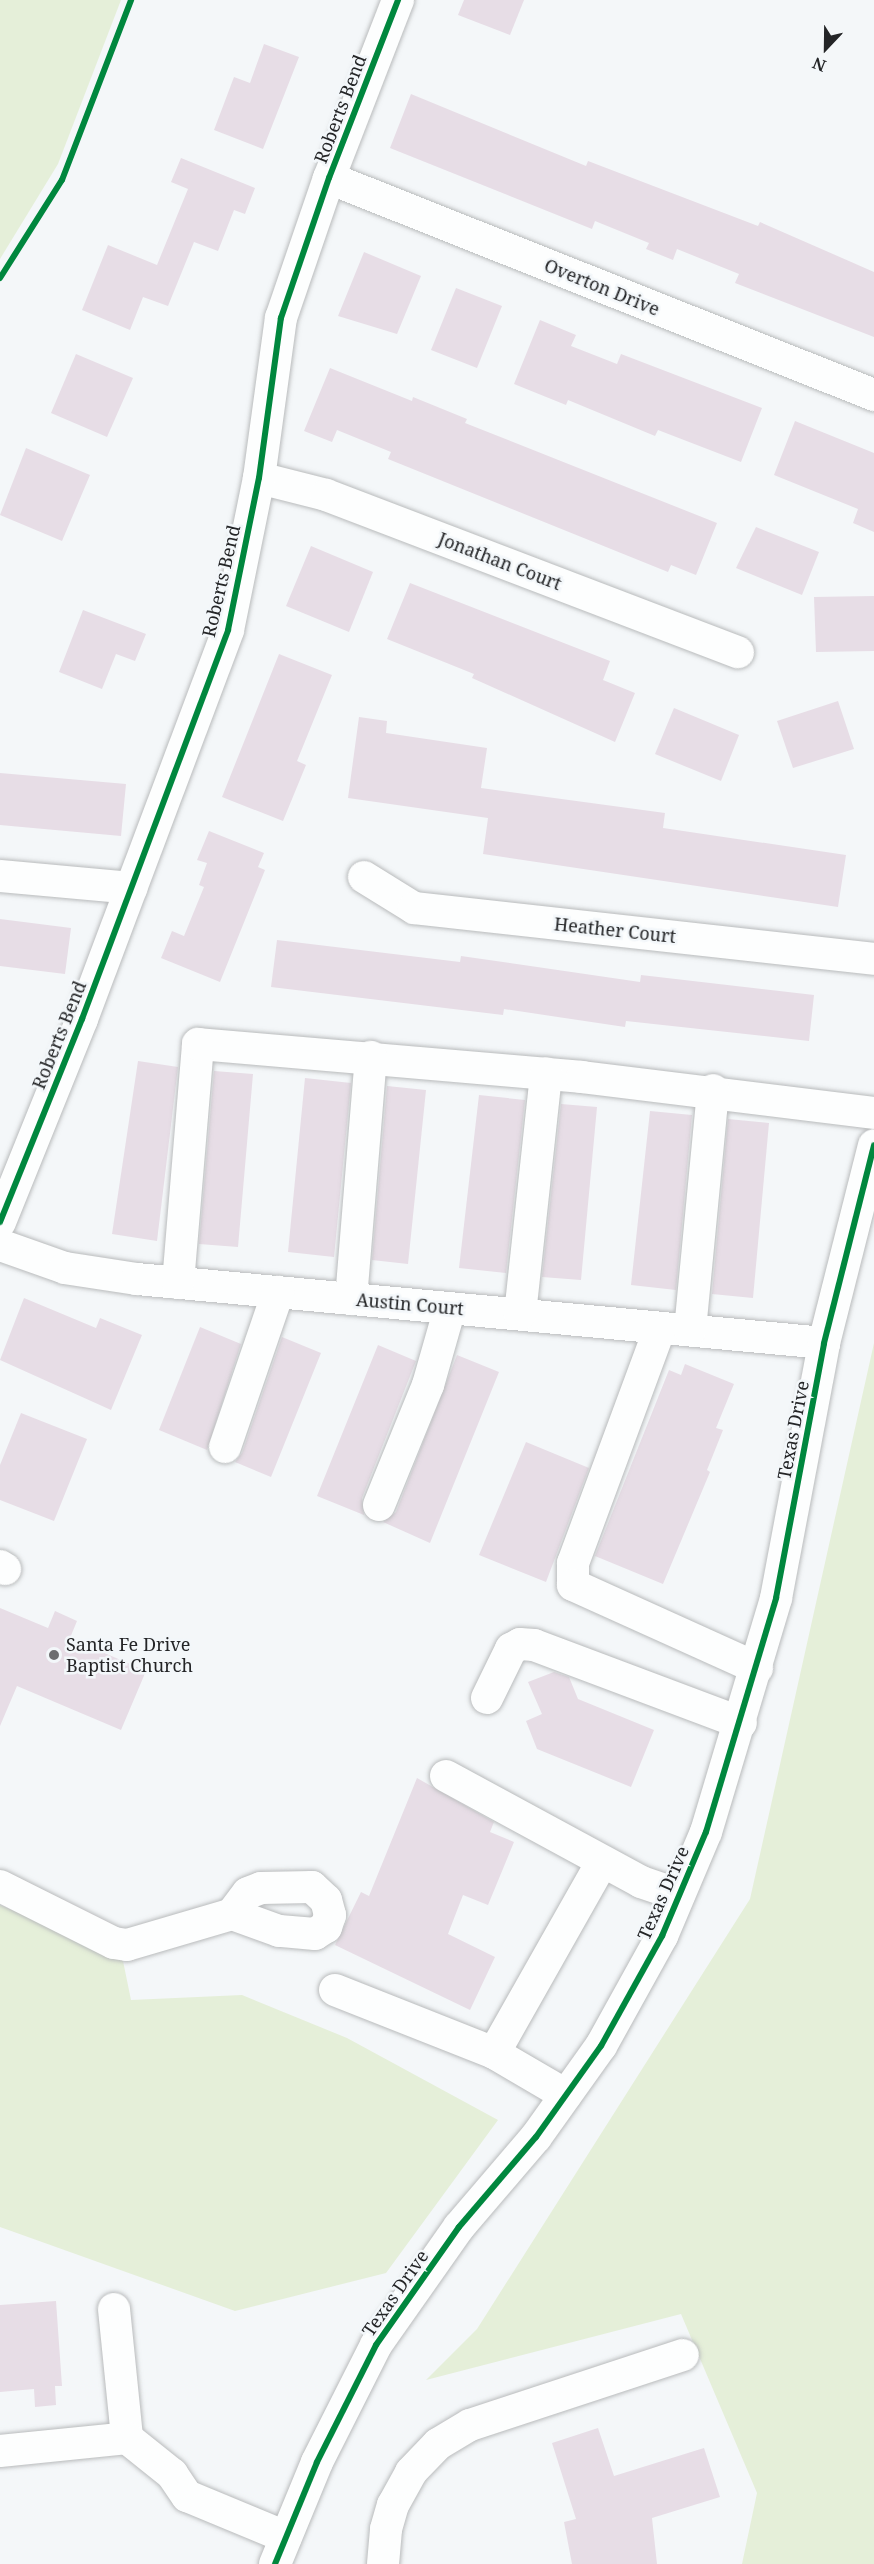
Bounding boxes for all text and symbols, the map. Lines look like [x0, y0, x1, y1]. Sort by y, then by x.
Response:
north arrow [796, 18, 856, 78]
street label: Roberts Bend [309, 52, 371, 166]
text: N [809, 52, 829, 77]
street label: Overton Drive [541, 254, 663, 320]
street label: Roberts Bend [198, 523, 244, 639]
street label: Jonathan Court [435, 528, 565, 594]
street label: Heather Court [553, 913, 677, 947]
street label: Roberts Bend [28, 978, 90, 1092]
street label: Austin Court [355, 1289, 465, 1319]
street label: Texas Drive [773, 1379, 813, 1481]
place label: Santa Fe Drive Baptist Church [66, 1634, 193, 1676]
marker: Santa Fe Drive Baptist Church [47, 1648, 61, 1662]
street label: Texas Drive [633, 1843, 693, 1943]
street label: Texas Drive [357, 2246, 433, 2340]

